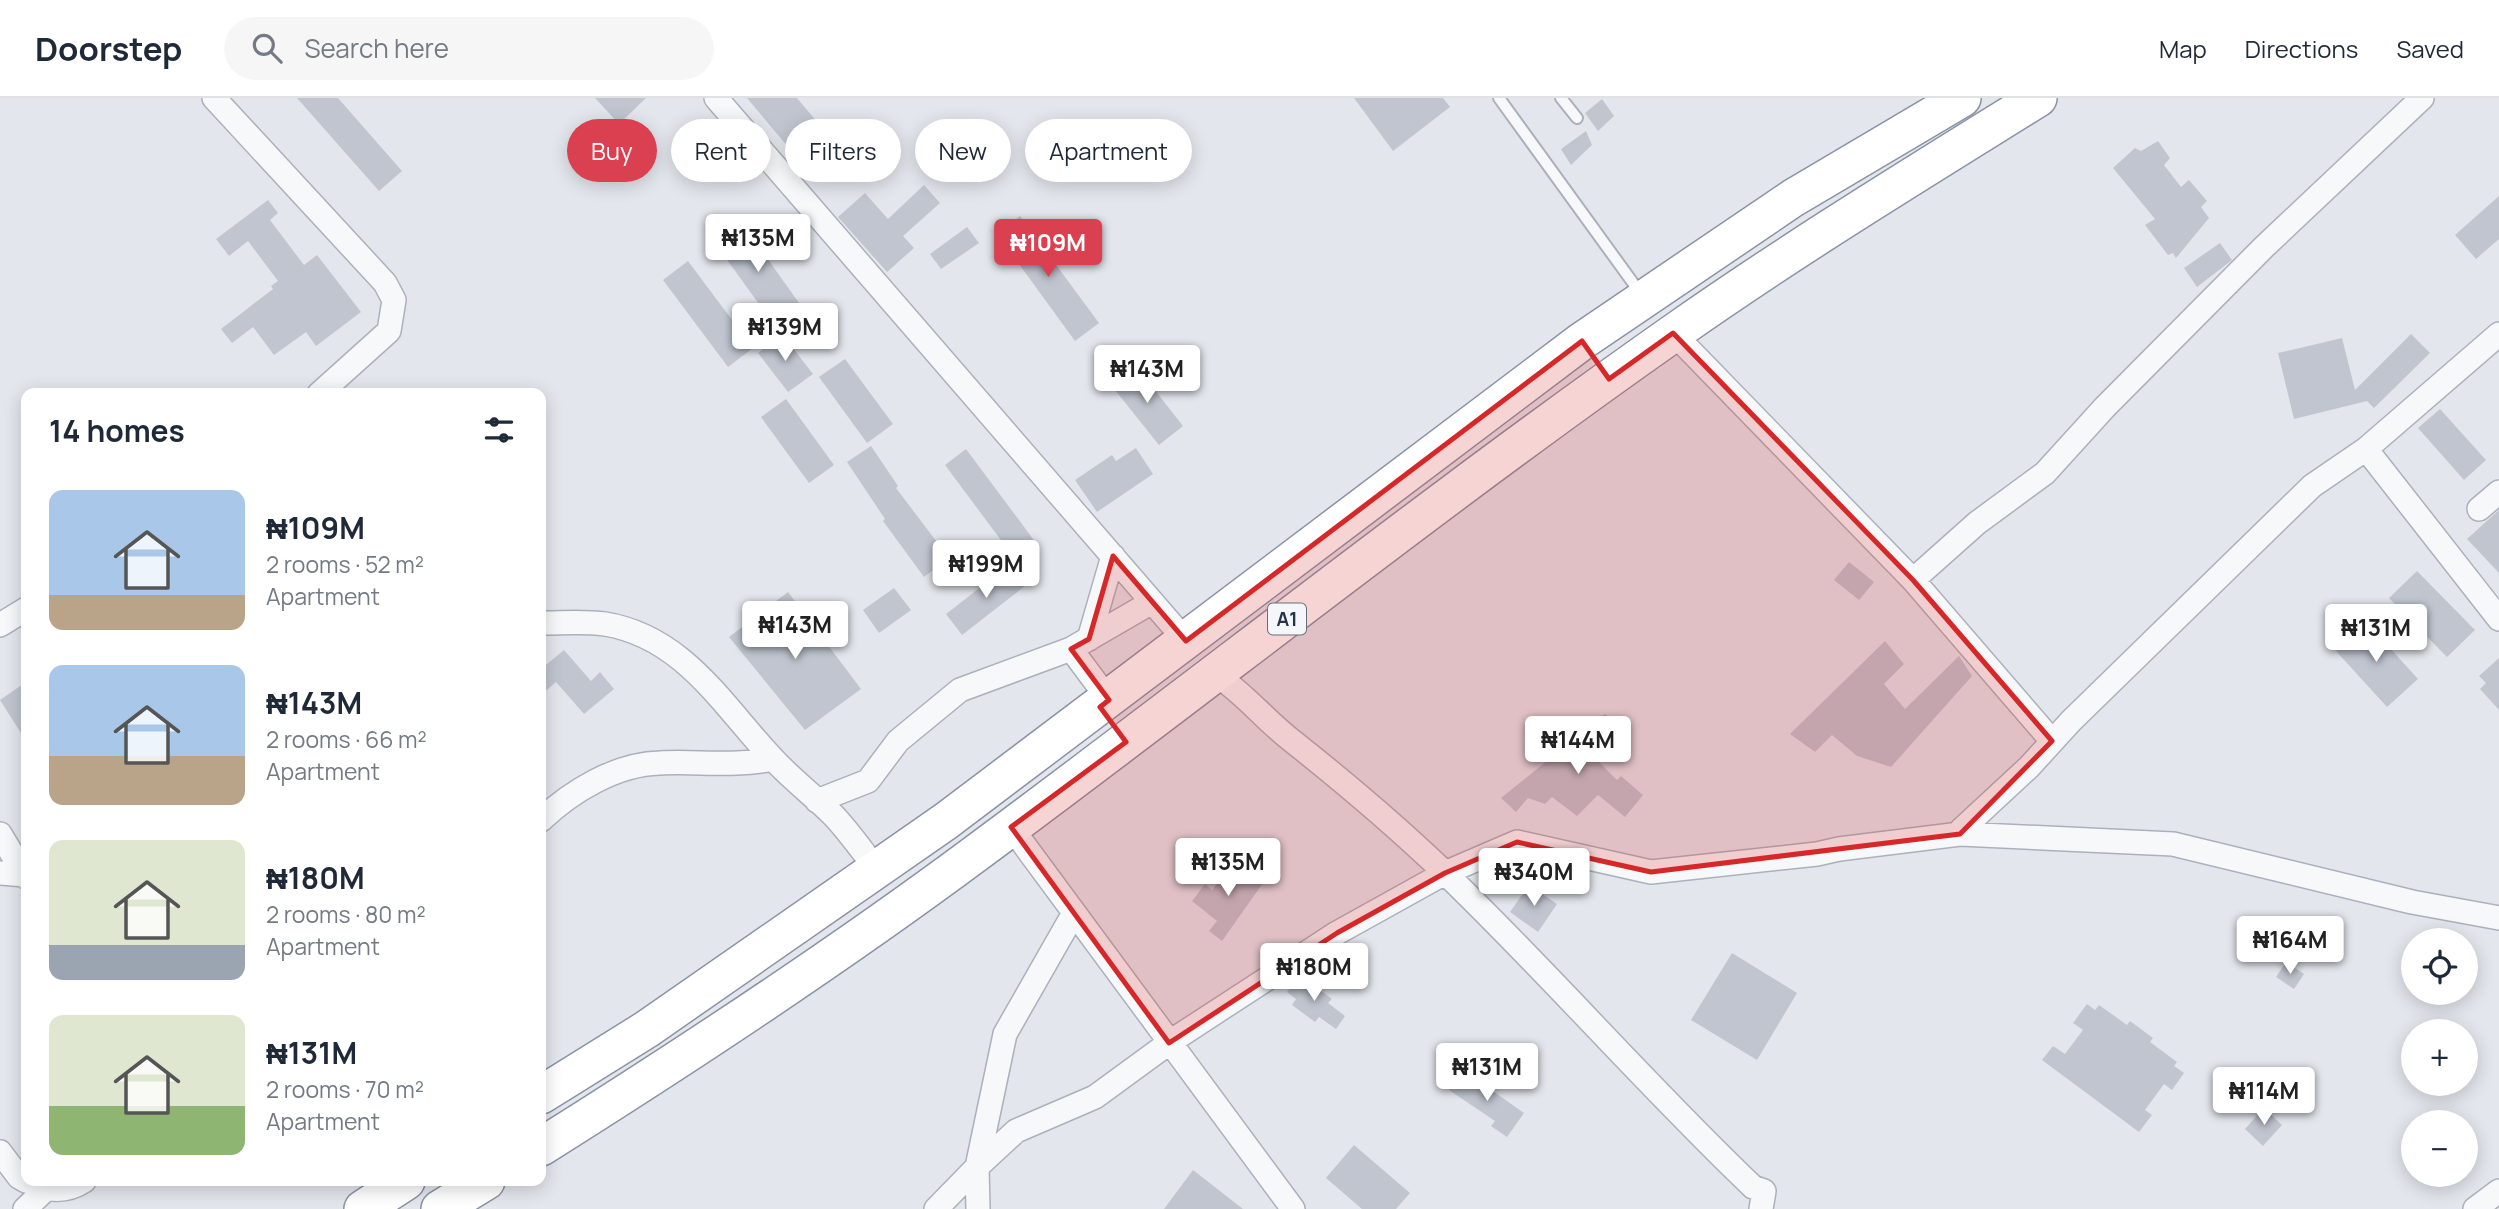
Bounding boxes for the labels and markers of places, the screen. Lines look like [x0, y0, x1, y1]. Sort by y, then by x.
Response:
pin: ₦135M [709, 214, 807, 274]
pin: ₦109M [999, 220, 1097, 279]
pin: ₦139M [736, 303, 834, 363]
pin: ₦143M [1098, 345, 1196, 405]
pin: ₦199M [937, 540, 1035, 600]
pin: ₦143M [746, 602, 844, 661]
pin: ₦131M [2327, 604, 2425, 664]
pin: ₦144M [1529, 716, 1627, 776]
pin: ₦135M [1179, 838, 1277, 898]
pin: ₦340M [1485, 848, 1583, 908]
pin: ₦164M [2241, 916, 2339, 976]
pin: ₦180M [1265, 944, 1363, 1003]
pin: ₦131M [1438, 1044, 1536, 1103]
pin: ₦114M [2215, 1068, 2313, 1127]

